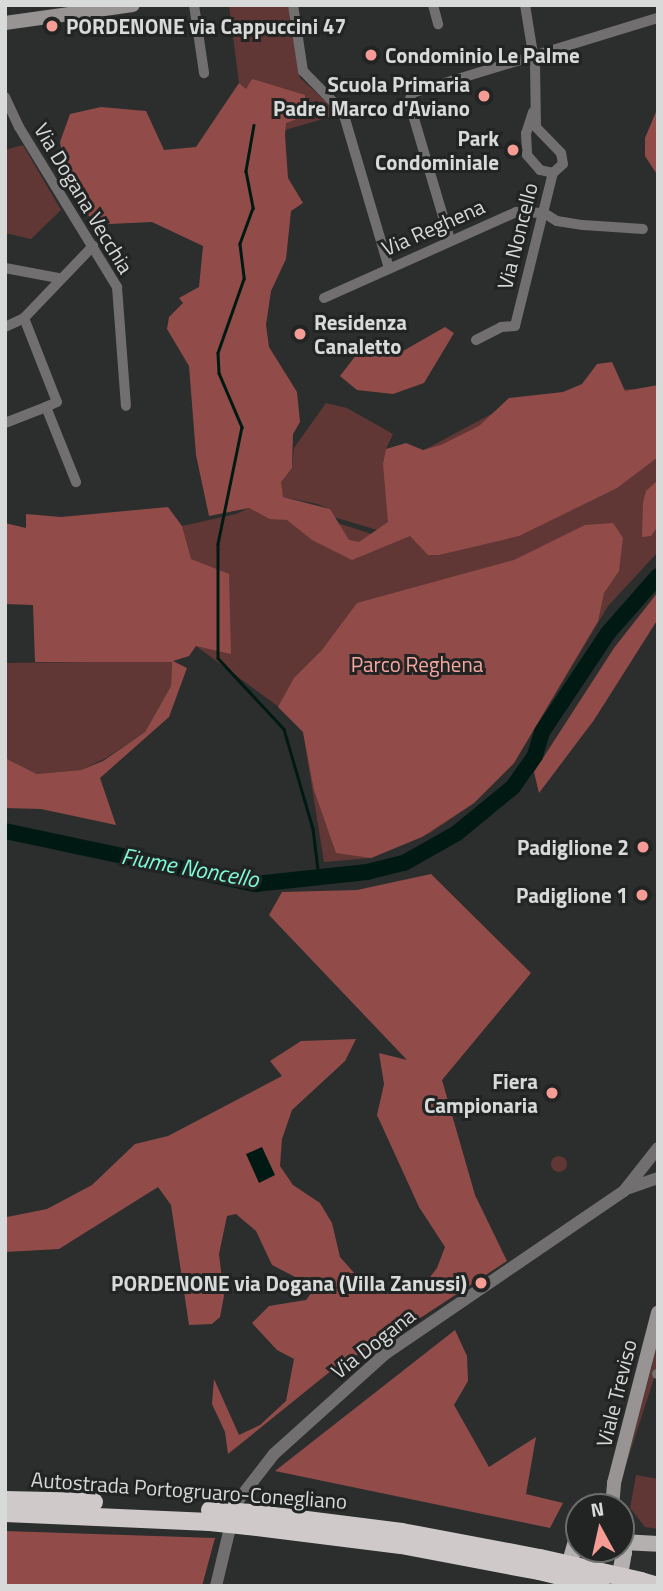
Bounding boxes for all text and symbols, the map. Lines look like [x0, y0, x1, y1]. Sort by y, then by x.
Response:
place label: PORDENONE via Cappuccini 47 [66, 13, 346, 39]
marker: PORDENONE via Cappuccini 47 [44, 18, 60, 34]
place label: Condominio Le Palme [385, 42, 580, 68]
marker: Condominio Le Palme [363, 47, 379, 63]
place label: Scuola Primaria Padre Marco d'Aviano [273, 71, 470, 121]
marker: Scuola Primaria Padre Marco d'Aviano [476, 88, 492, 104]
street label: Via Dogana Vecchia [29, 118, 139, 278]
place label: Park Condominiale [375, 125, 499, 175]
marker: Park Condominiale [505, 142, 521, 158]
street label: Via Noncello [492, 180, 542, 292]
street label: Via Reghena [378, 193, 488, 261]
place label: Residenza Canaletto [314, 309, 407, 359]
marker: Residenza Canaletto [292, 326, 308, 342]
park label: Parco Reghena [351, 651, 483, 677]
place label: Padiglione 2 [517, 834, 629, 860]
marker: Padiglione 2 [635, 839, 651, 855]
water label: Fiume Noncello [119, 842, 261, 894]
place label: Padiglione 1 [516, 882, 628, 908]
marker: Padiglione 1 [634, 887, 650, 903]
place label: Fiera Campionaria [424, 1068, 538, 1118]
marker: Fiera Campionaria [544, 1085, 560, 1101]
place label: PORDENONE via Dogana (Villa Zanussi) [111, 1270, 467, 1296]
marker: PORDENONE via Dogana (Villa Zanussi) [473, 1275, 489, 1291]
street label: Via Dogana [326, 1302, 420, 1384]
street label: Viale Treviso [591, 1337, 641, 1449]
street label: Autostrada Portogruaro-Conegliano [30, 1466, 348, 1514]
north arrow [565, 1493, 635, 1563]
text: N [589, 1493, 606, 1524]

